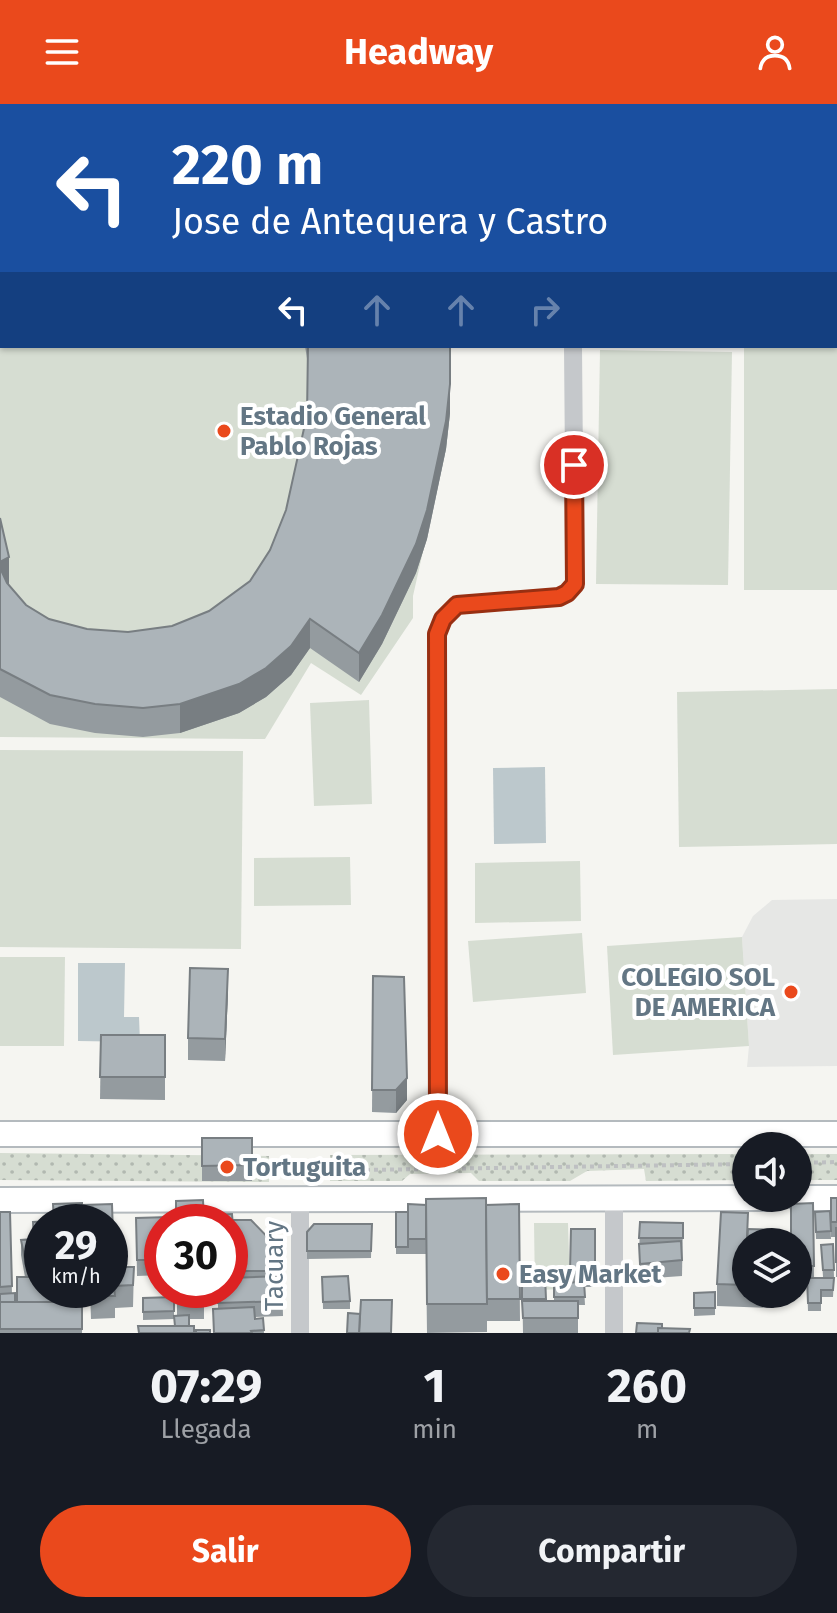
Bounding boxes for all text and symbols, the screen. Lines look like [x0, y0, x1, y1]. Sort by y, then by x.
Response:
icon: menu [40, 30, 84, 74]
text: Headway [344, 30, 493, 74]
icon: person [753, 30, 797, 74]
text: 220 m [172, 132, 323, 199]
icon: left [40, 136, 144, 240]
text: Jose de Antequera y Castro [172, 200, 608, 244]
icon: left [271, 288, 315, 332]
icon: ahead [355, 288, 399, 332]
icon: ahead [439, 288, 483, 332]
icon: right [523, 288, 567, 332]
place label: Estadio General Pablo Rojas [240, 401, 426, 462]
marker: Estadio General Pablo Rojas [215, 422, 233, 440]
pin [540, 431, 608, 499]
icon: arrive [552, 443, 596, 487]
place label: COLEGIO SOL DE AMERICA [621, 962, 776, 1023]
marker: COLEGIO SOL DE AMERICA [782, 983, 800, 1001]
position arrow [396, 1092, 480, 1176]
map controls [732, 1132, 812, 1308]
button: sound [732, 1132, 812, 1212]
place label: Tortuguita [243, 1152, 366, 1183]
marker: Tortuguita [218, 1158, 236, 1176]
speed limit sign: 30 [144, 1204, 248, 1308]
street label: Tacuary [259, 1221, 290, 1311]
text: 29 [55, 1222, 97, 1270]
button: layers [732, 1228, 812, 1308]
place label: Easy Market [519, 1259, 663, 1290]
text: km/h [51, 1264, 101, 1288]
marker: Easy Market [494, 1265, 512, 1283]
text: 07:29 [150, 1357, 262, 1415]
text: 1 [424, 1357, 446, 1415]
text: 260 [607, 1357, 687, 1415]
text: Llegada [161, 1414, 252, 1445]
text: min [412, 1414, 457, 1445]
text: m [636, 1414, 658, 1445]
button: Salir [40, 1505, 411, 1597]
button: Compartir [427, 1505, 797, 1597]

